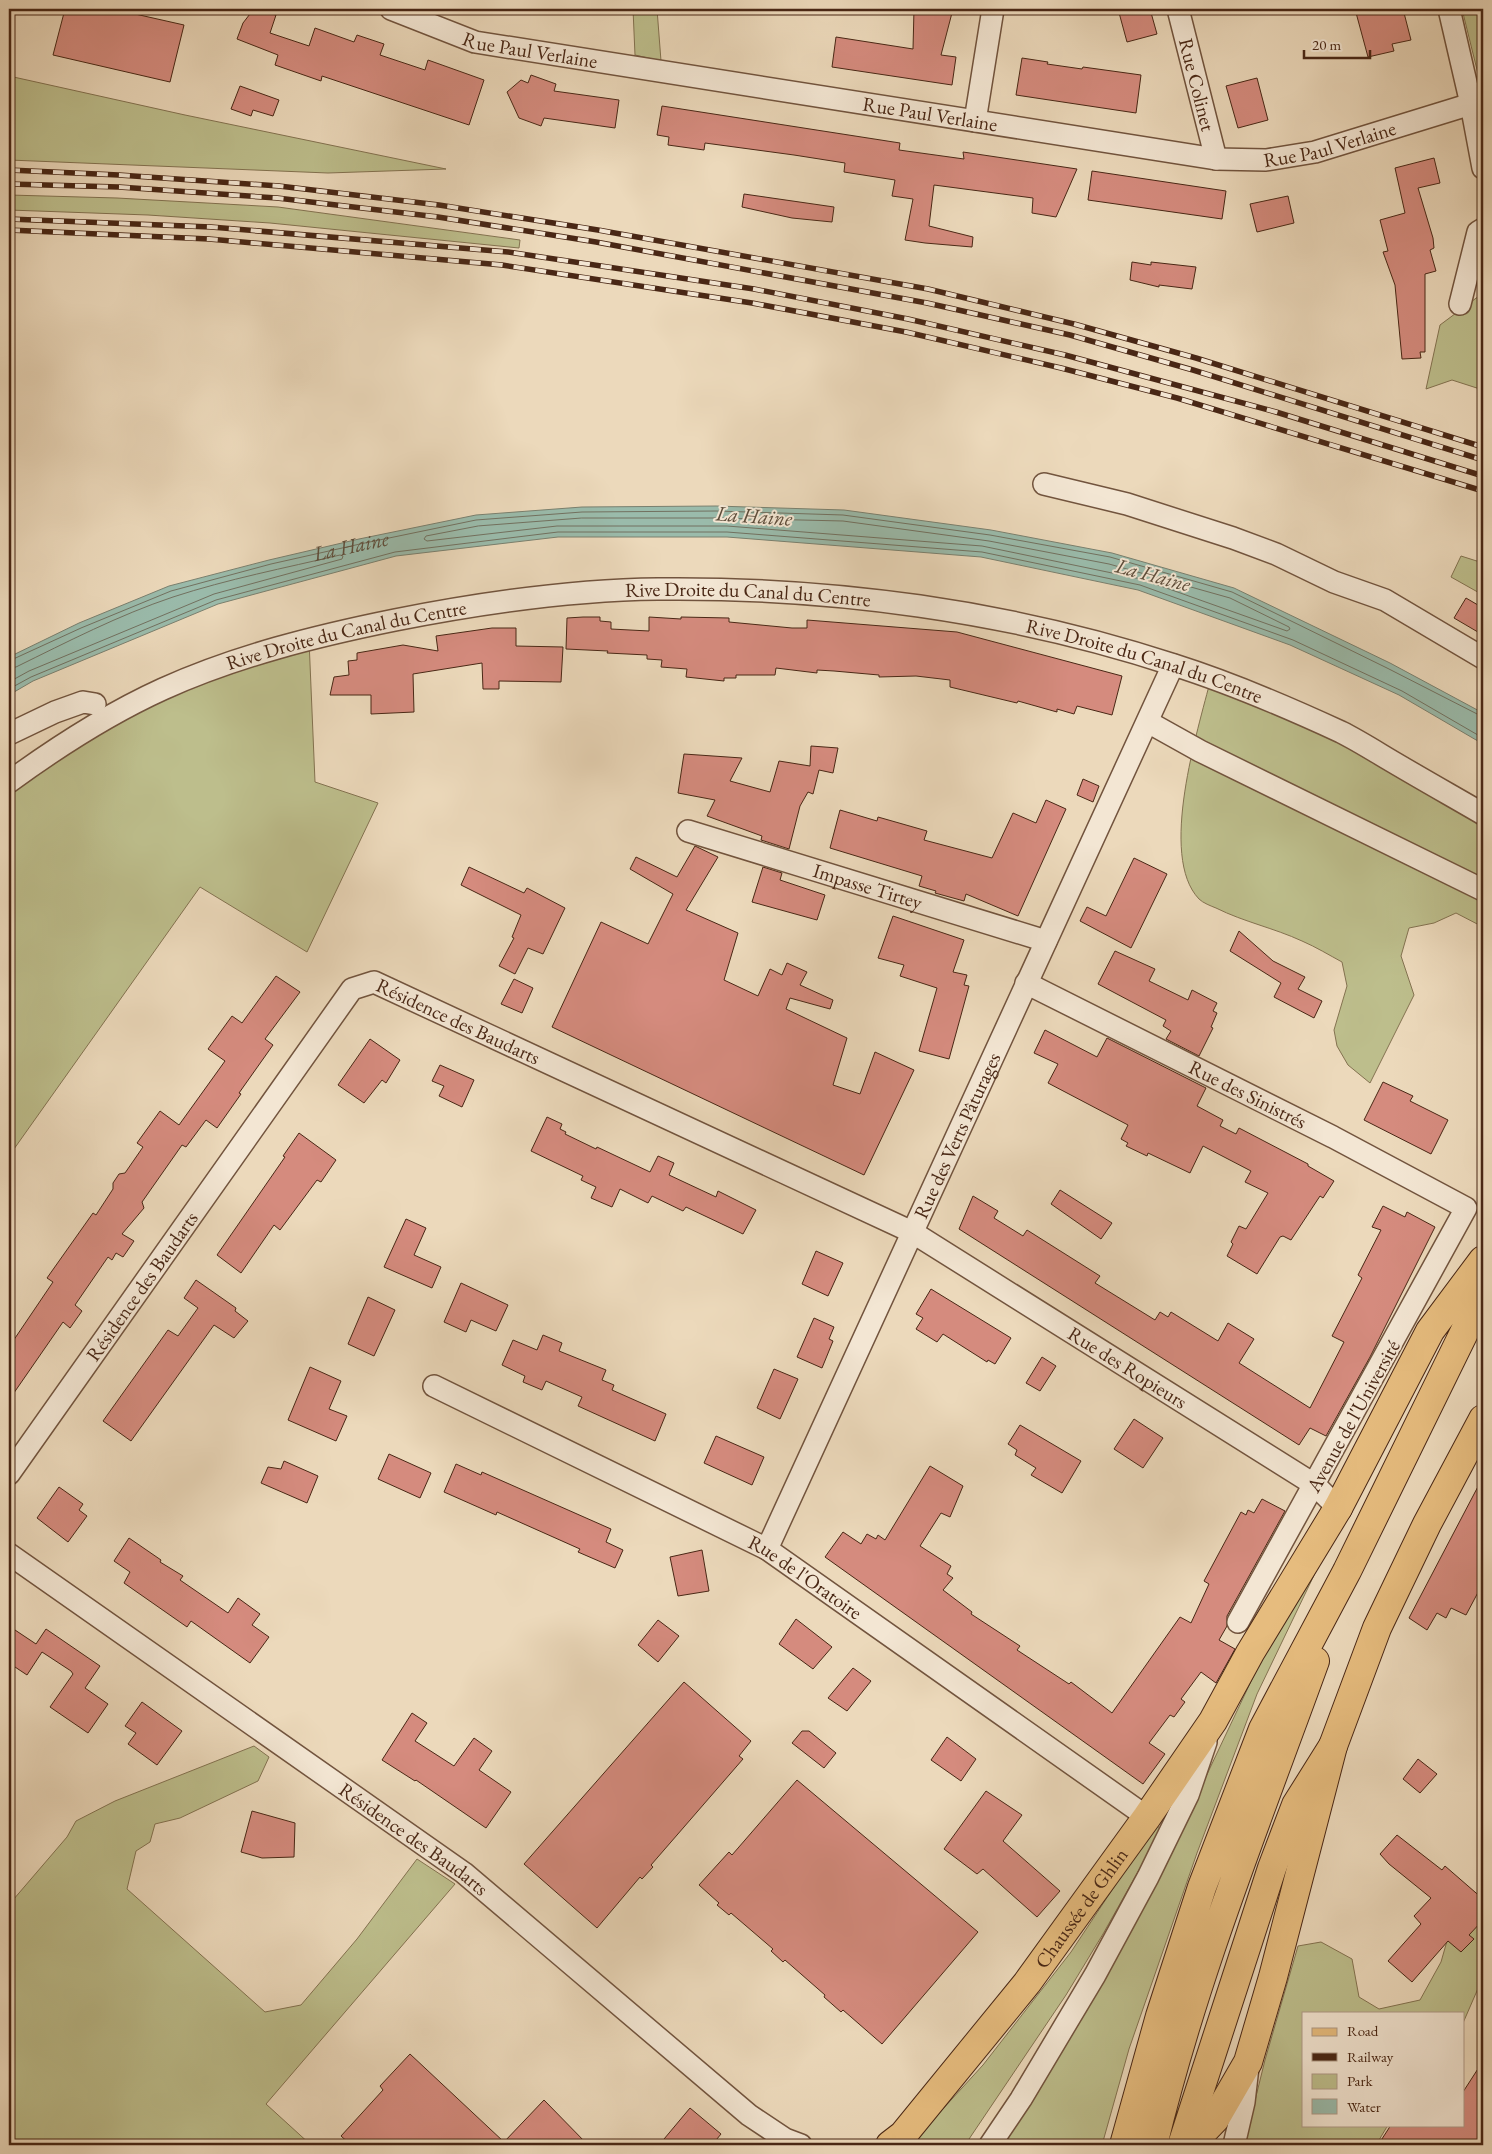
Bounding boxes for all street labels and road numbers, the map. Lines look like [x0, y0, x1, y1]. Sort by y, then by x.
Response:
street label: Rue Paul Verlaine [459, 25, 599, 74]
street label: Rue Colinet [1173, 35, 1222, 134]
street label: Rue Paul Verlaine [861, 90, 1000, 137]
street label: Rue Paul Verlaine [1261, 115, 1399, 173]
street label: Rive Droite du Canal du Centre [625, 576, 872, 613]
street label: Rive Droite du Canal du Centre [223, 594, 468, 676]
street label: Rive Droite du Canal du Centre [1024, 612, 1267, 709]
street label: Impasse Tirtey [810, 857, 926, 915]
street label: Résidence des Baudarts [372, 972, 544, 1070]
street label: Rue des Verts Pâturages [907, 1048, 1006, 1223]
street label: Rue des Sinistrés [1184, 1054, 1311, 1135]
street label: Résidence des Baudarts [80, 1206, 204, 1366]
street label: Rue des Ropieurs [1063, 1320, 1192, 1415]
street label: Avenue de l'Université [1300, 1335, 1406, 1498]
street label: Rue de l'Oratoire [744, 1529, 868, 1625]
street label: Résidence des Baudarts [334, 1776, 494, 1901]
street label: Chaussée de Ghlin [1029, 1842, 1134, 1973]

